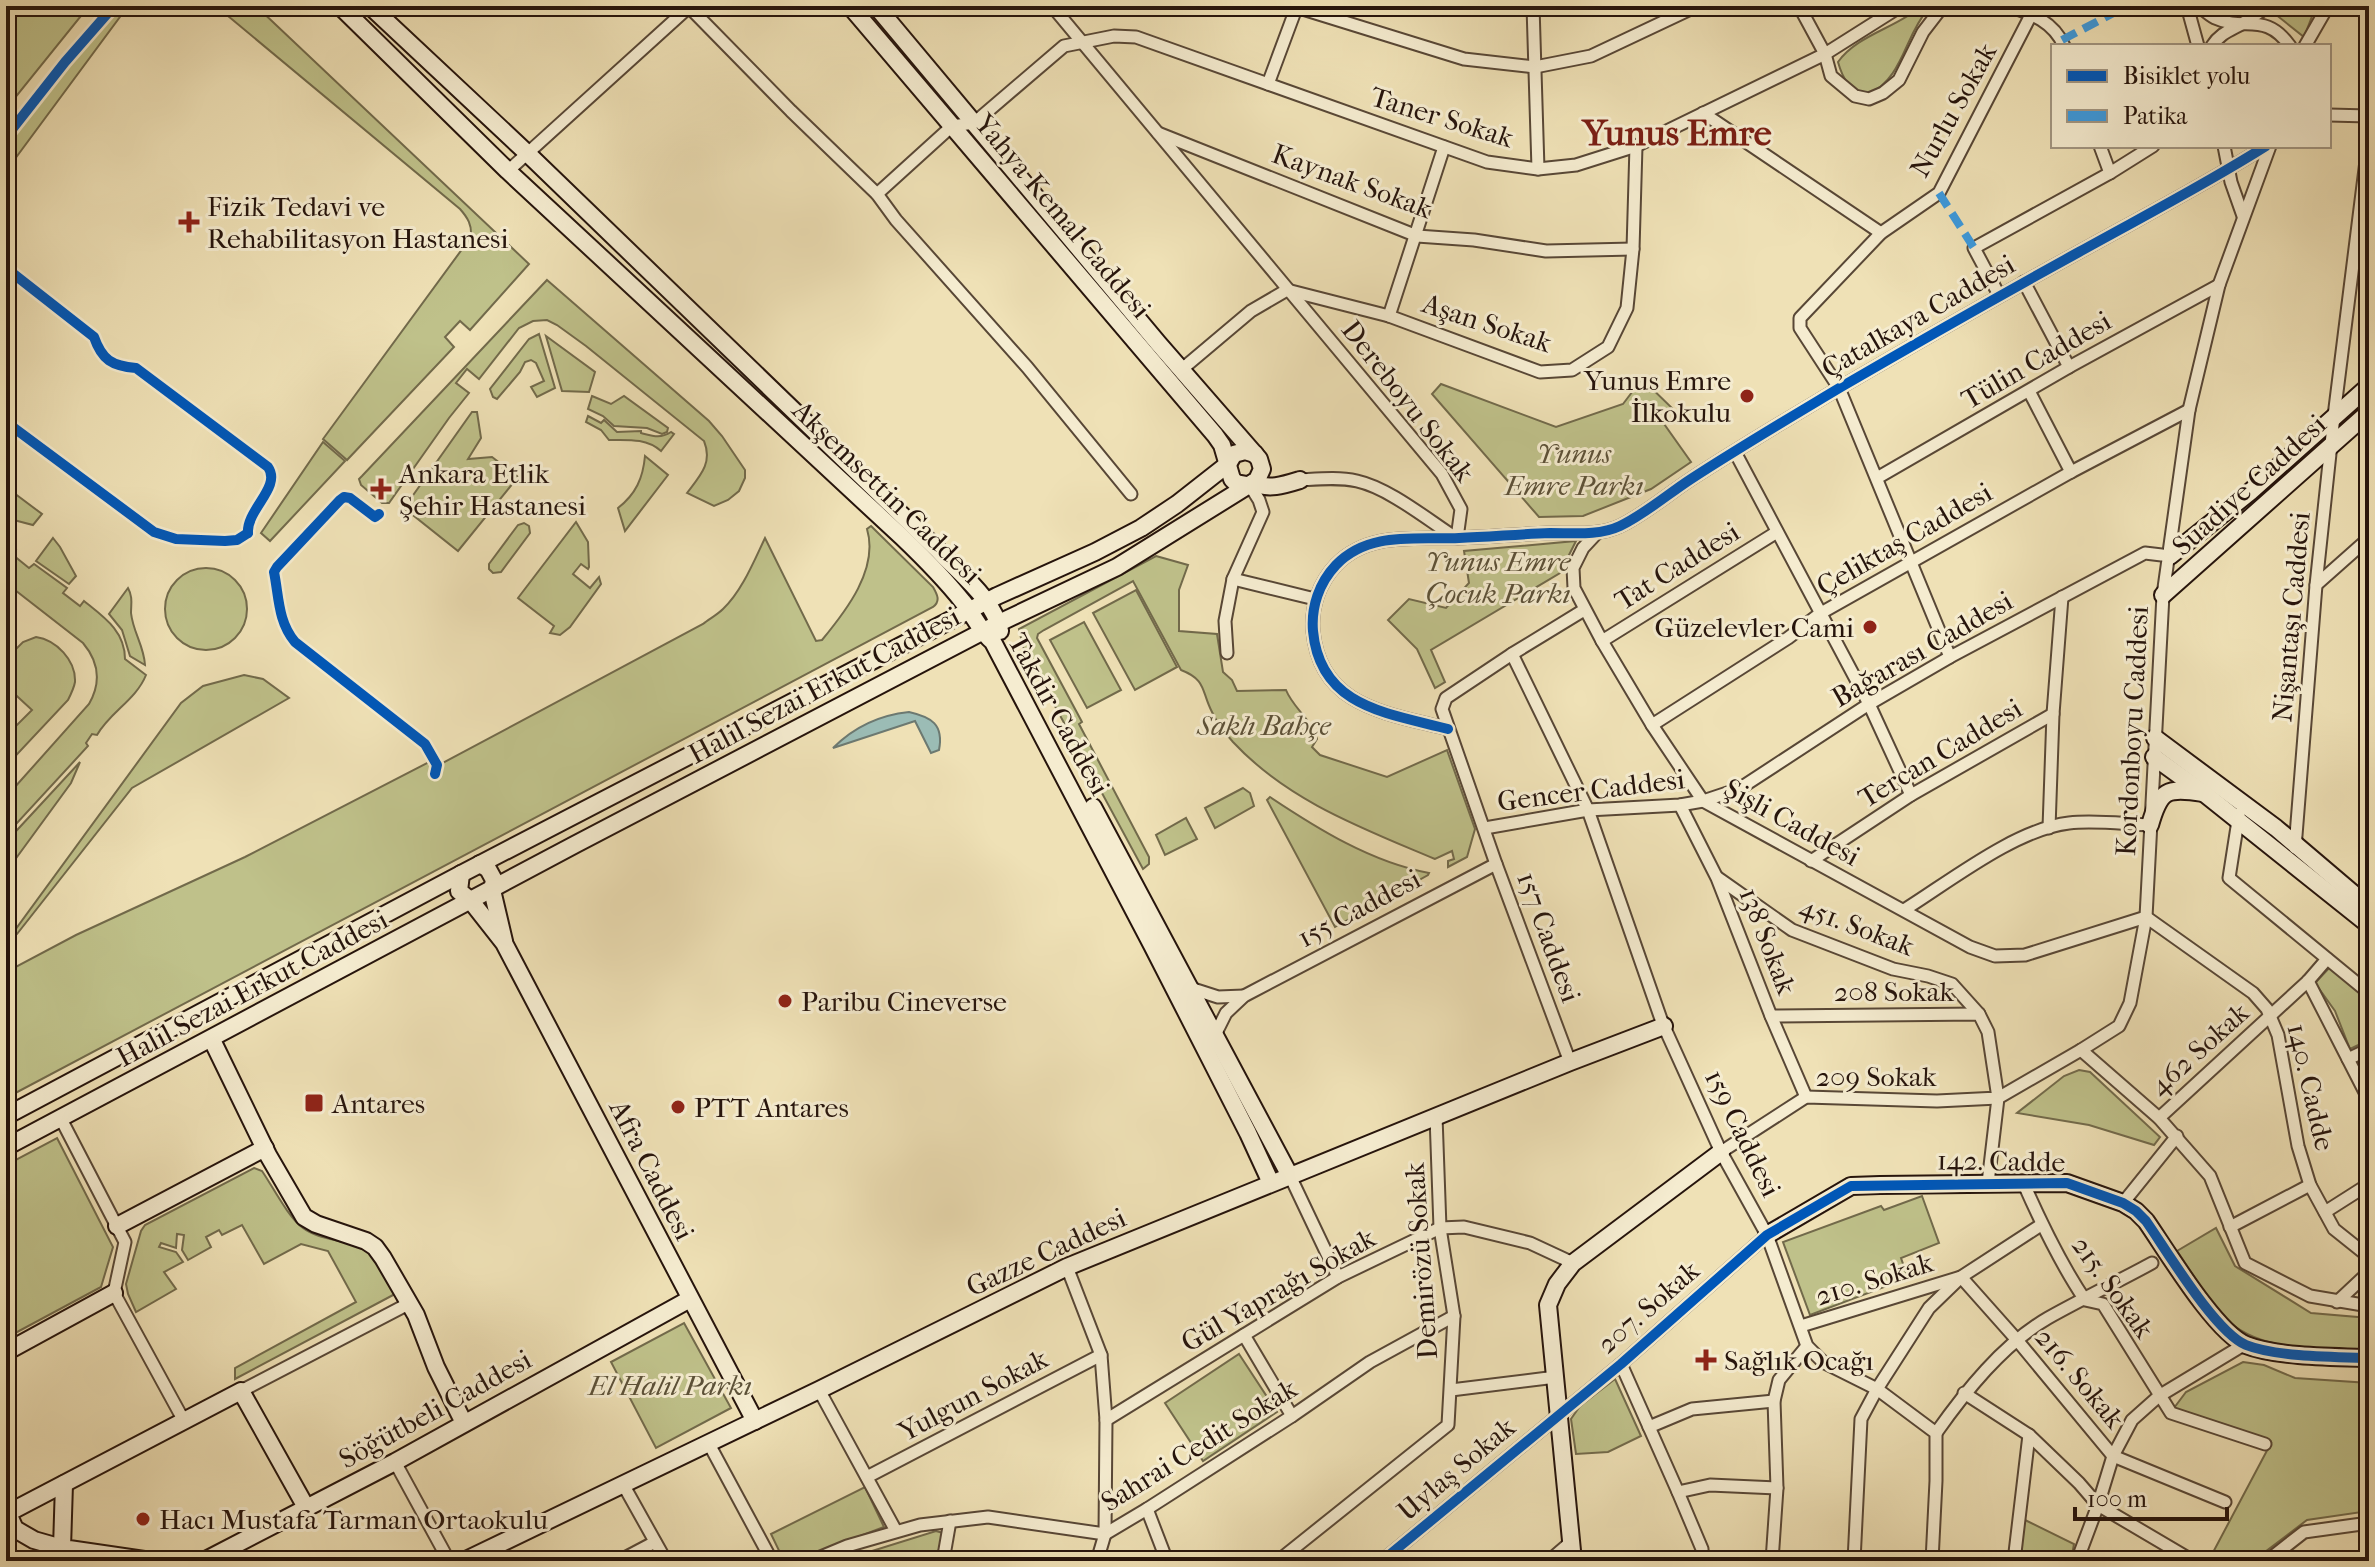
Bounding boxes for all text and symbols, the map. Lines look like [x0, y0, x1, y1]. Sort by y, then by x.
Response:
street label: Nurlu Sokak [1903, 37, 2004, 183]
legend [2051, 44, 2331, 148]
text: Bisiklet yolu [2123, 62, 2251, 90]
street label: Taner Sokak [1367, 80, 1518, 155]
text: Patika [2123, 102, 2188, 130]
street label: Yahya Kemal Caddesi [967, 106, 1158, 325]
district label: Yunus Emre [1580, 112, 1772, 154]
street label: Kaynak Sokak [1268, 137, 1437, 225]
place label: Fizik Tedavi ve Rehabilitasyon Hastanesi [207, 190, 509, 255]
marker: Fizik Tedavi ve Rehabilitasyon Hastanesi [178, 211, 200, 233]
street label: Çatalkaya Caddesi [1816, 247, 2020, 385]
street label: Aşan Sokak [1417, 286, 1556, 360]
street label: Tülin Caddesi [1955, 304, 2117, 416]
street label: Dereboyu Sokak [1335, 314, 1482, 489]
place label: Yunus Emre İlkokulu [1583, 364, 1731, 429]
marker: Yunus Emre İlkokulu [1738, 387, 1756, 405]
street label: Akşemsettin Caddesi [785, 393, 988, 591]
street label: Suadiye Caddesi [2165, 407, 2333, 563]
park label: Yunus Emre Parkı [1503, 437, 1643, 502]
place label: Ankara Etlik Şehir Hastanesi [398, 457, 586, 522]
street label: Çeliktaş Caddesi [1810, 475, 1998, 603]
marker: Ankara Etlik Şehir Hastanesi [370, 478, 392, 500]
street label: Nişantaşı Caddesi [2265, 511, 2317, 723]
street label: Tat Caddesi [1609, 515, 1745, 617]
park label: Yunus Emre Çocuk Parkı [1425, 545, 1571, 610]
street label: Bağarası Caddesi [1826, 584, 2018, 714]
street label: Halil Sezai Erkut Caddesi [683, 599, 965, 771]
street label: Kordonboyu Caddesi [2109, 605, 2155, 857]
place label: Güzelevler Cami [1655, 611, 1854, 644]
marker: Güzelevler Cami [1861, 618, 1879, 636]
street label: Takdir Caddesi [1001, 627, 1117, 801]
street label: Tercan Caddesi [1852, 691, 2028, 815]
park label: Saklı Bahçe [1196, 709, 1332, 742]
street label: Gencer Caddesi [1495, 762, 1687, 818]
street label: Şişli Caddesi [1718, 771, 1866, 873]
street label: 155 Caddesi [1292, 862, 1426, 954]
street label: 157 Caddesi [1510, 867, 1588, 1007]
street label: 138 Sokak [1733, 883, 1804, 1000]
street label: 451. Sokak [1795, 889, 1919, 963]
street label: Halil Sezai Erkut Caddesi [111, 902, 393, 1074]
street label: 208 Sokak [1834, 975, 1955, 1008]
place label: Paribu Cineverse [801, 985, 1007, 1018]
marker: Paribu Cineverse [776, 992, 794, 1010]
street label: 462 Sokak [2143, 995, 2256, 1102]
street label: 140. Cadde [2280, 1020, 2342, 1154]
street label: 209 Sokak [1816, 1060, 1937, 1093]
street label: 159 Caddesi [1698, 1064, 1788, 1202]
place label: Antares [331, 1087, 425, 1120]
place label: PTT Antares [694, 1091, 849, 1124]
marker: Antares [303, 1092, 325, 1114]
street label: Afra Caddesi [602, 1093, 701, 1246]
marker: PTT Antares [669, 1098, 687, 1116]
street label: 142. Cadde [1936, 1143, 2066, 1179]
street label: Demirözü Sokak [1398, 1161, 1444, 1360]
street label: Gazze Caddesi [961, 1201, 1131, 1303]
street label: Gül Yaprağı Sokak [1175, 1221, 1381, 1359]
street label: 215. Sokak [2065, 1230, 2161, 1345]
street label: 210. Sokak [1811, 1245, 1937, 1313]
street label: 207. Sokak [1590, 1253, 1706, 1360]
street label: 216. Sokak [2028, 1321, 2132, 1435]
street label: Yulgun Sokak [892, 1342, 1054, 1449]
street label: Söğütbeli Caddesi [333, 1343, 537, 1475]
place label: Sağlık Ocağı [1724, 1344, 1874, 1377]
marker: Sağlık Ocağı [1695, 1349, 1717, 1371]
park label: El Halil Parkı [586, 1369, 752, 1402]
street label: Sahrai Cedit Sokak [1095, 1371, 1303, 1518]
street label: Uylaş Sokak [1390, 1410, 1522, 1528]
scale bar [2075, 1471, 2227, 1521]
text: 100 m [2087, 1485, 2147, 1513]
place label: Hacı Mustafa Tarman Ortaokulu [159, 1503, 548, 1536]
marker: Hacı Mustafa Tarman Ortaokulu [134, 1510, 152, 1528]

